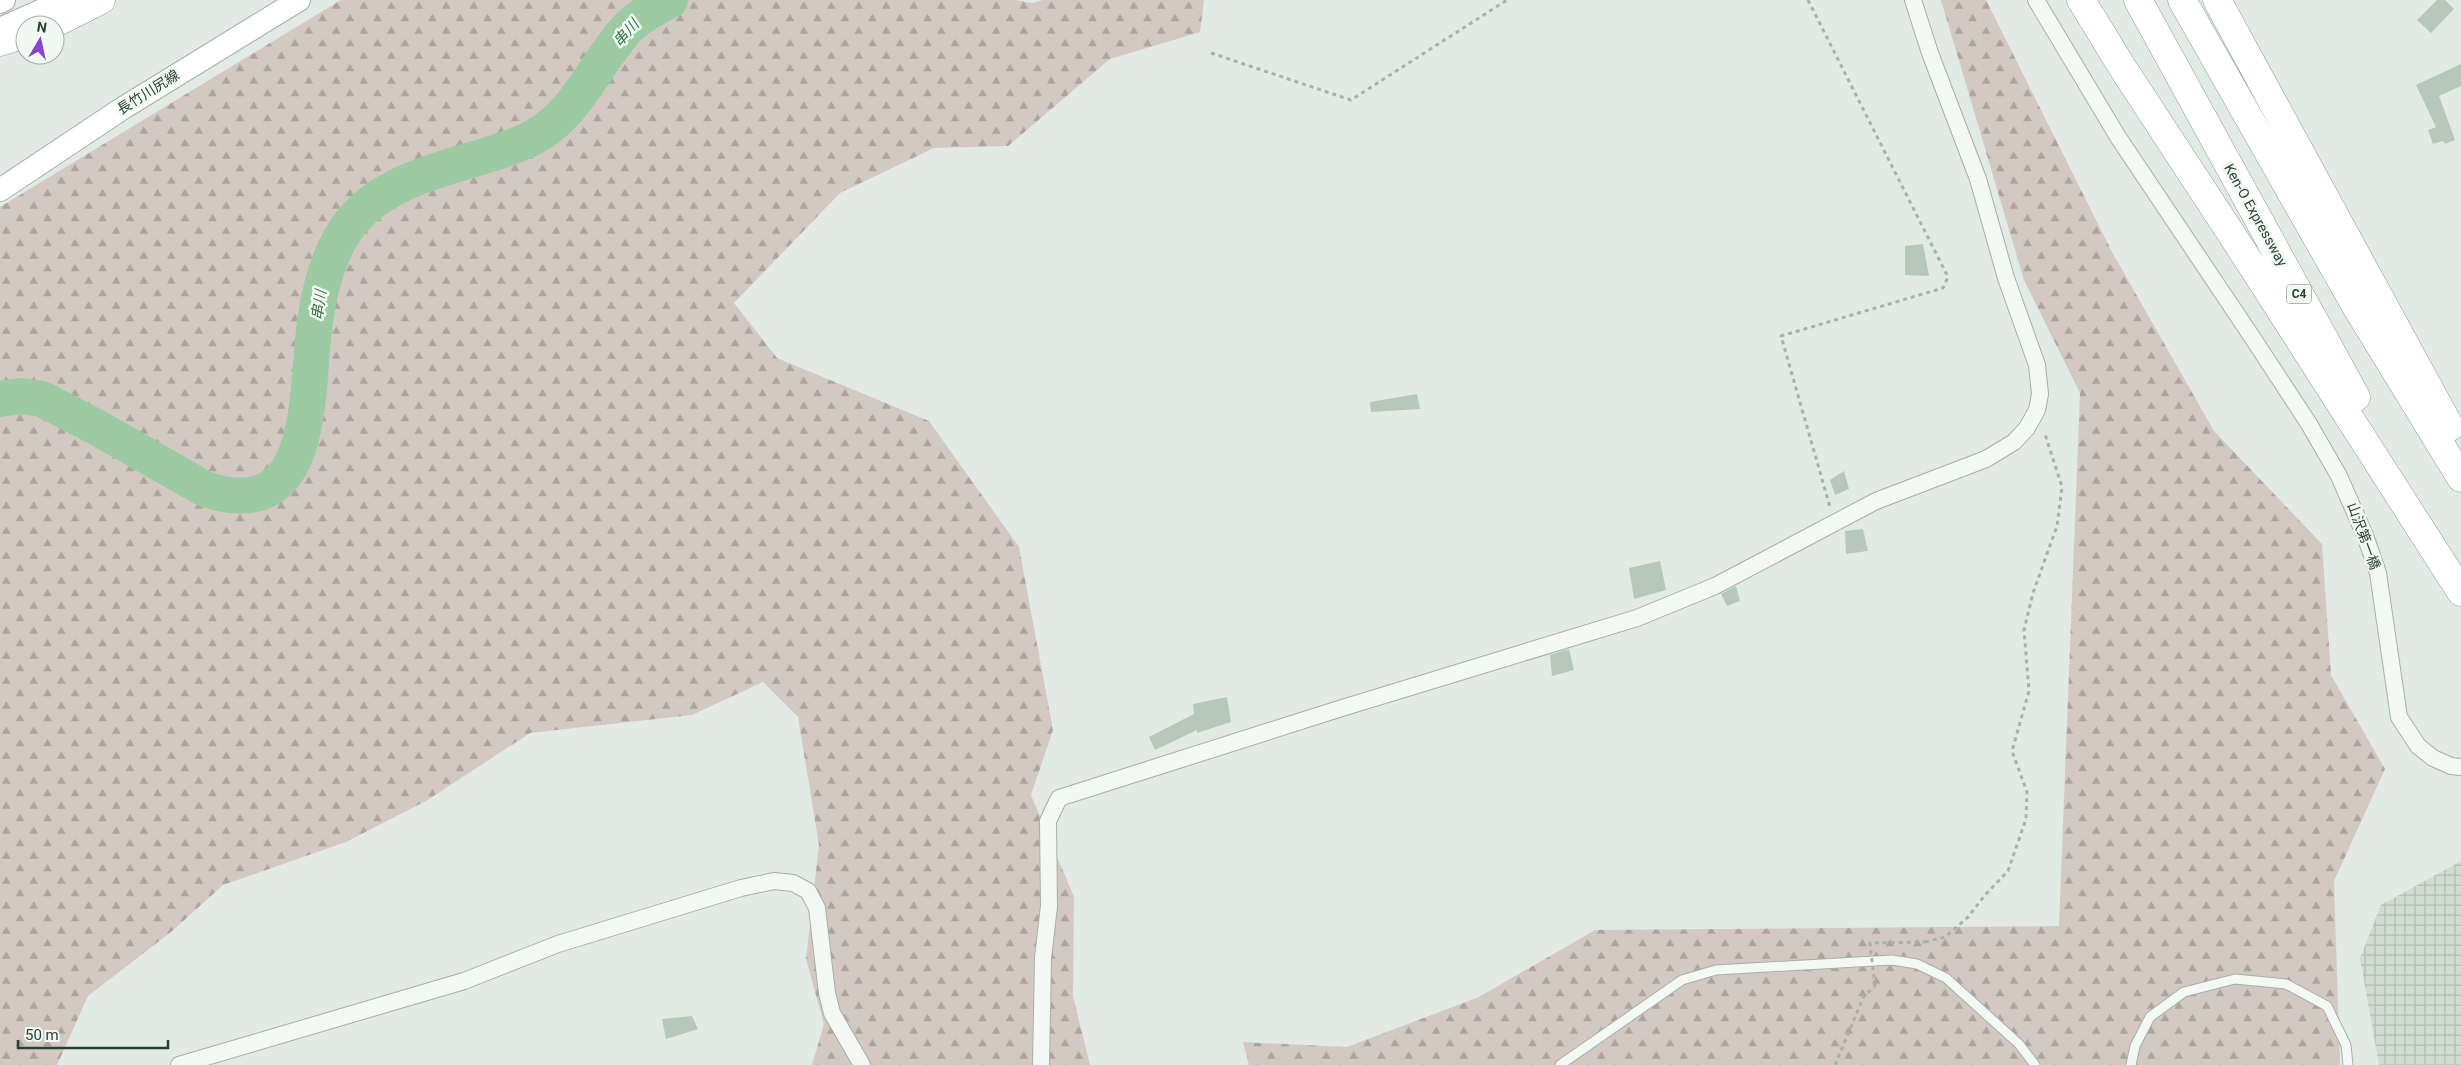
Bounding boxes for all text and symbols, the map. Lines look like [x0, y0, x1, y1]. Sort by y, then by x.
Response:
water label: 串川 [609, 14, 644, 50]
north arrow [15, 15, 65, 65]
text: N [36, 18, 48, 36]
street label: 長竹川尻線 [114, 67, 182, 117]
street label: Ken-O Expressway [2221, 161, 2291, 269]
road number: C4 [2286, 284, 2312, 304]
water label: 串川 [308, 287, 330, 321]
street label: 山沢第一橋 [2345, 500, 2383, 572]
scale bar [18, 1018, 168, 1050]
text: 50 m [25, 1026, 59, 1044]

